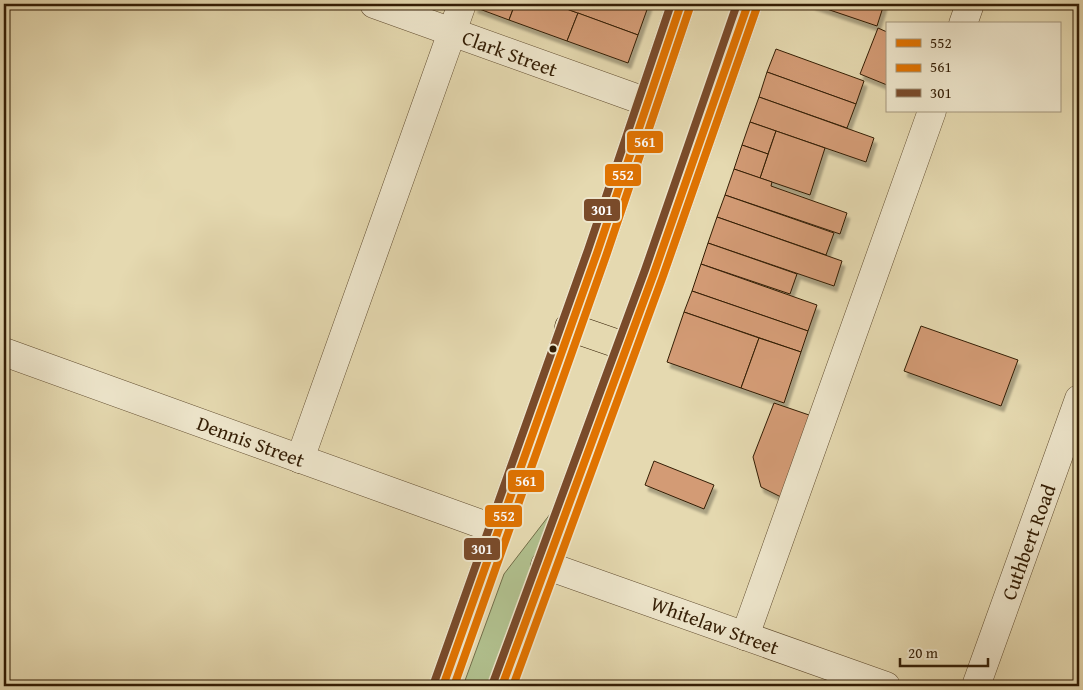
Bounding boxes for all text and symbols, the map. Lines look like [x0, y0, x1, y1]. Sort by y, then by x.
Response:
street label: Clark Street [458, 22, 562, 84]
legend [886, 22, 1060, 112]
text: 552 [930, 32, 952, 53]
text: 561 [930, 56, 952, 77]
text: 301 [930, 82, 952, 103]
line badge: 561 [626, 130, 664, 154]
text: 561 [634, 132, 656, 152]
line badge: 552 [604, 163, 642, 187]
text: 552 [612, 165, 634, 185]
line badge: 301 [583, 198, 621, 222]
text: 301 [591, 200, 613, 220]
unlabelled marker [548, 344, 558, 354]
street label: Dennis Street [193, 408, 309, 474]
line badge: 561 [507, 469, 545, 493]
text: 561 [515, 471, 537, 491]
street label: Cuthbert Road [994, 480, 1062, 604]
line badge: 552 [484, 504, 523, 528]
text: 552 [493, 506, 515, 526]
line badge: 301 [463, 537, 501, 561]
text: 301 [471, 539, 493, 559]
street label: Whitelaw Street [647, 588, 783, 662]
scale bar [900, 635, 988, 667]
text: 20 m [908, 642, 939, 663]

